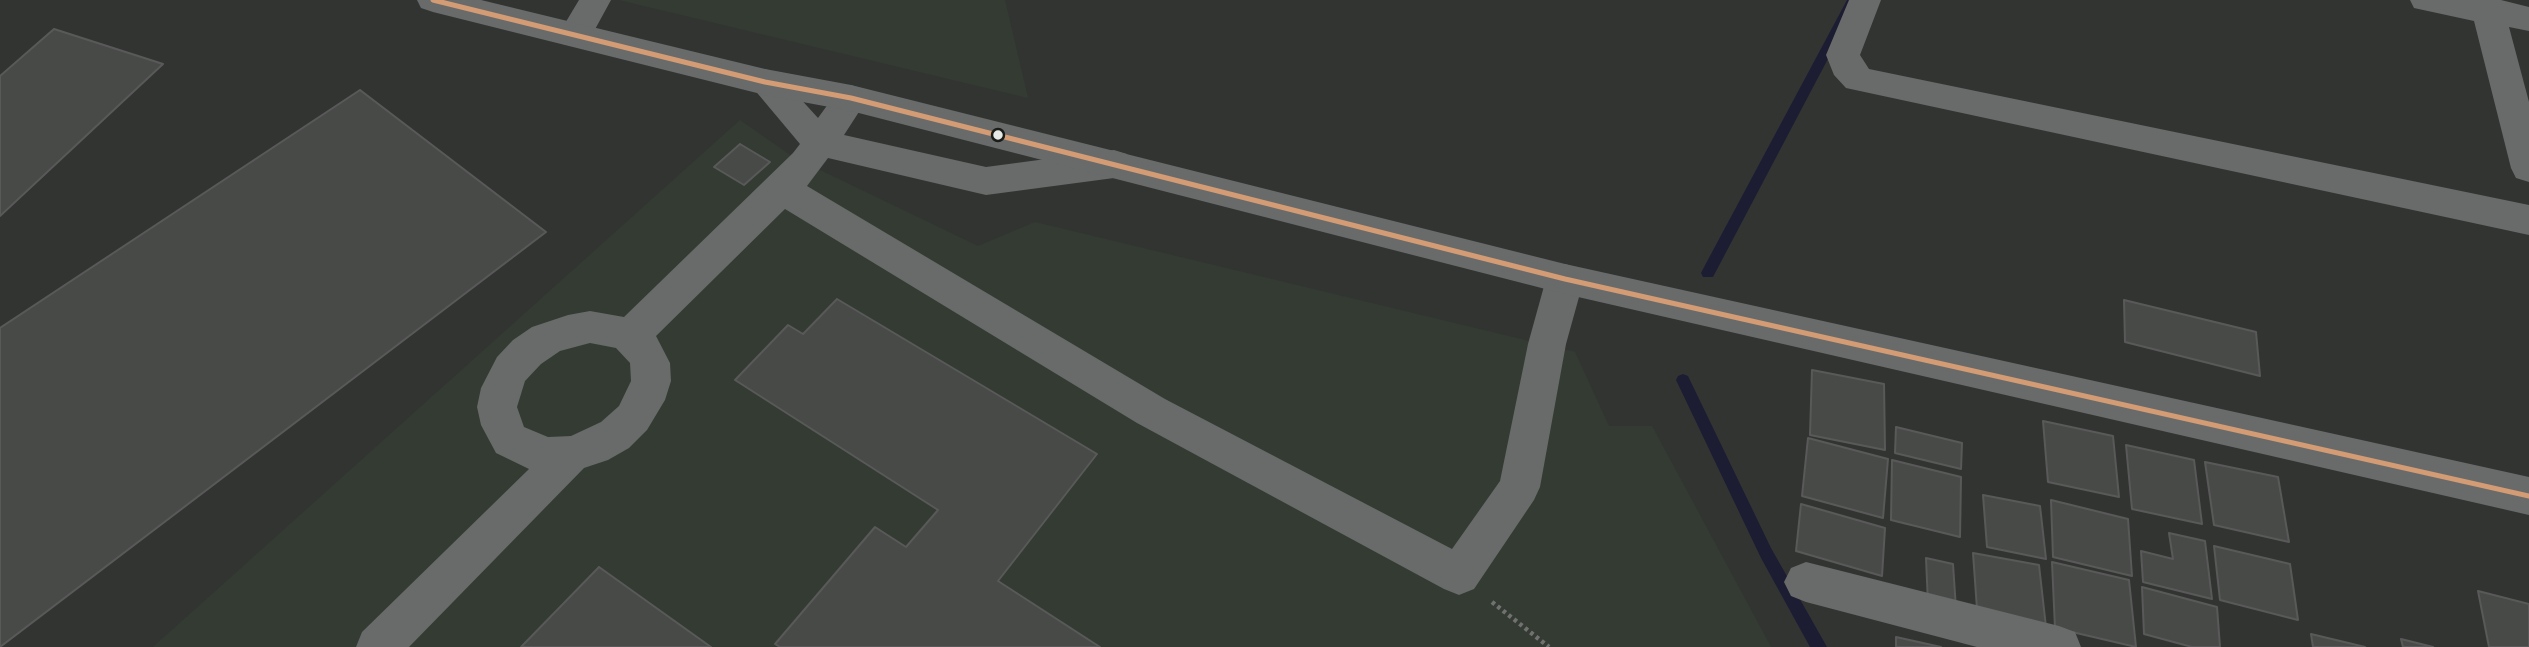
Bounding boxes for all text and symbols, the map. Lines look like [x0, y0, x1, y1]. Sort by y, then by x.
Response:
unlabelled marker [991, 128, 1005, 142]

